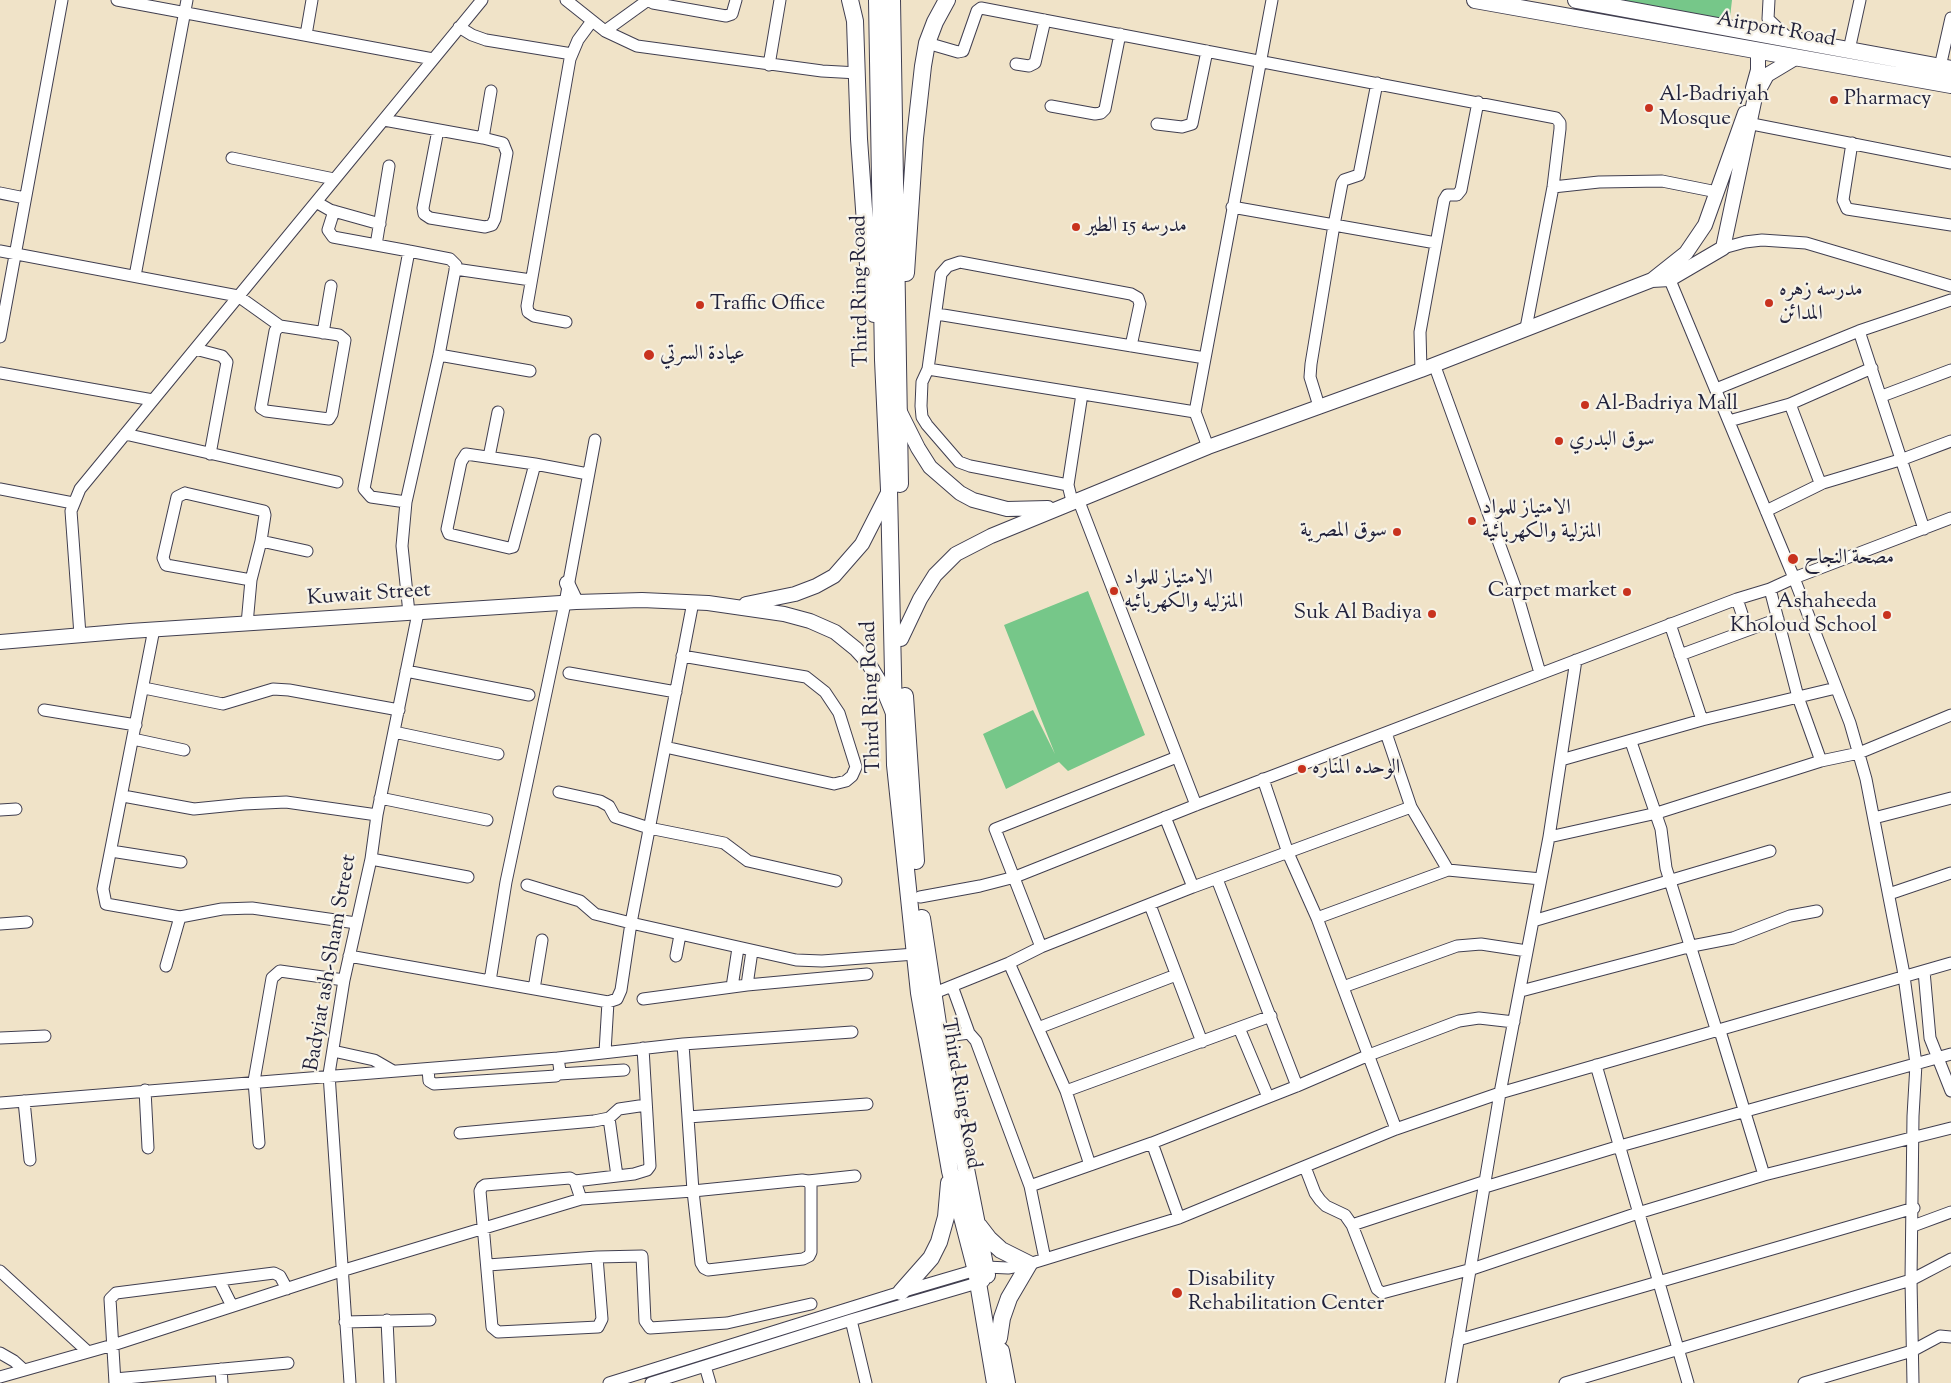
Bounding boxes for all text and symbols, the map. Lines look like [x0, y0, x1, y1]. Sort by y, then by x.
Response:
street label: Airport Road [1714, 8, 1838, 54]
place label: Al-Badriyah Mosque [1659, 83, 1769, 133]
place label: Pharmacy [1844, 87, 1932, 113]
marker: Pharmacy [1828, 94, 1840, 106]
marker: Al-Badriyah Mosque [1643, 102, 1655, 114]
place label: مدرسه 15 الطير [1086, 214, 1187, 240]
street label: Third Ring Road [848, 215, 876, 367]
marker: مدرسه 15 الطير [1070, 221, 1082, 233]
place label: مدرسه زهره المدائن [1779, 278, 1863, 328]
place label: Traffic Office [710, 292, 825, 318]
marker: مدرسه زهره المدائن [1763, 297, 1775, 309]
marker: Traffic Office [694, 299, 706, 311]
place label: عيادة السرتي [660, 342, 745, 368]
marker: عيادة السرتي [642, 348, 656, 362]
place label: Al-Badriya Mall [1595, 392, 1738, 418]
marker: Al-Badriya Mall [1579, 399, 1591, 411]
place label: سوق البدري [1569, 428, 1655, 454]
marker: سوق البدري [1553, 435, 1565, 447]
place label: الامتياز للمواد المنزلية والكهربائية [1482, 496, 1601, 546]
marker: الامتياز للمواد المنزلية والكهربائية [1466, 515, 1478, 527]
place label: سوق المصرية [1300, 519, 1387, 545]
marker: سوق المصرية [1391, 526, 1403, 538]
place label: مصحة النجاح [1804, 546, 1894, 572]
marker: مصحة النجاح [1786, 552, 1800, 566]
place label: الامتياز للمواد المنزليه والكهربائيه [1124, 566, 1243, 616]
street label: Kuwait Street [306, 579, 432, 613]
place label: Carpet market [1488, 579, 1617, 605]
marker: الامتياز للمواد المنزليه والكهربائيه [1108, 585, 1120, 597]
marker: Carpet market [1621, 586, 1633, 598]
place label: Ashaheeda Kholoud School [1730, 590, 1877, 640]
place label: Suk Al Badiya [1294, 601, 1422, 627]
marker: Suk Al Badiya [1426, 608, 1438, 620]
marker: Ashaheeda Kholoud School [1881, 609, 1893, 621]
street label: Third Ring Road [858, 620, 888, 774]
place label: الوحده المناره [1312, 756, 1400, 782]
marker: الوحده المناره [1296, 763, 1308, 775]
street label: Badyiat ash-Sham Street [301, 853, 363, 1073]
street label: Third Ring Road [933, 1017, 985, 1171]
place label: Disability Rehabilitation Center [1188, 1268, 1384, 1318]
marker: Disability Rehabilitation Center [1170, 1286, 1184, 1300]

